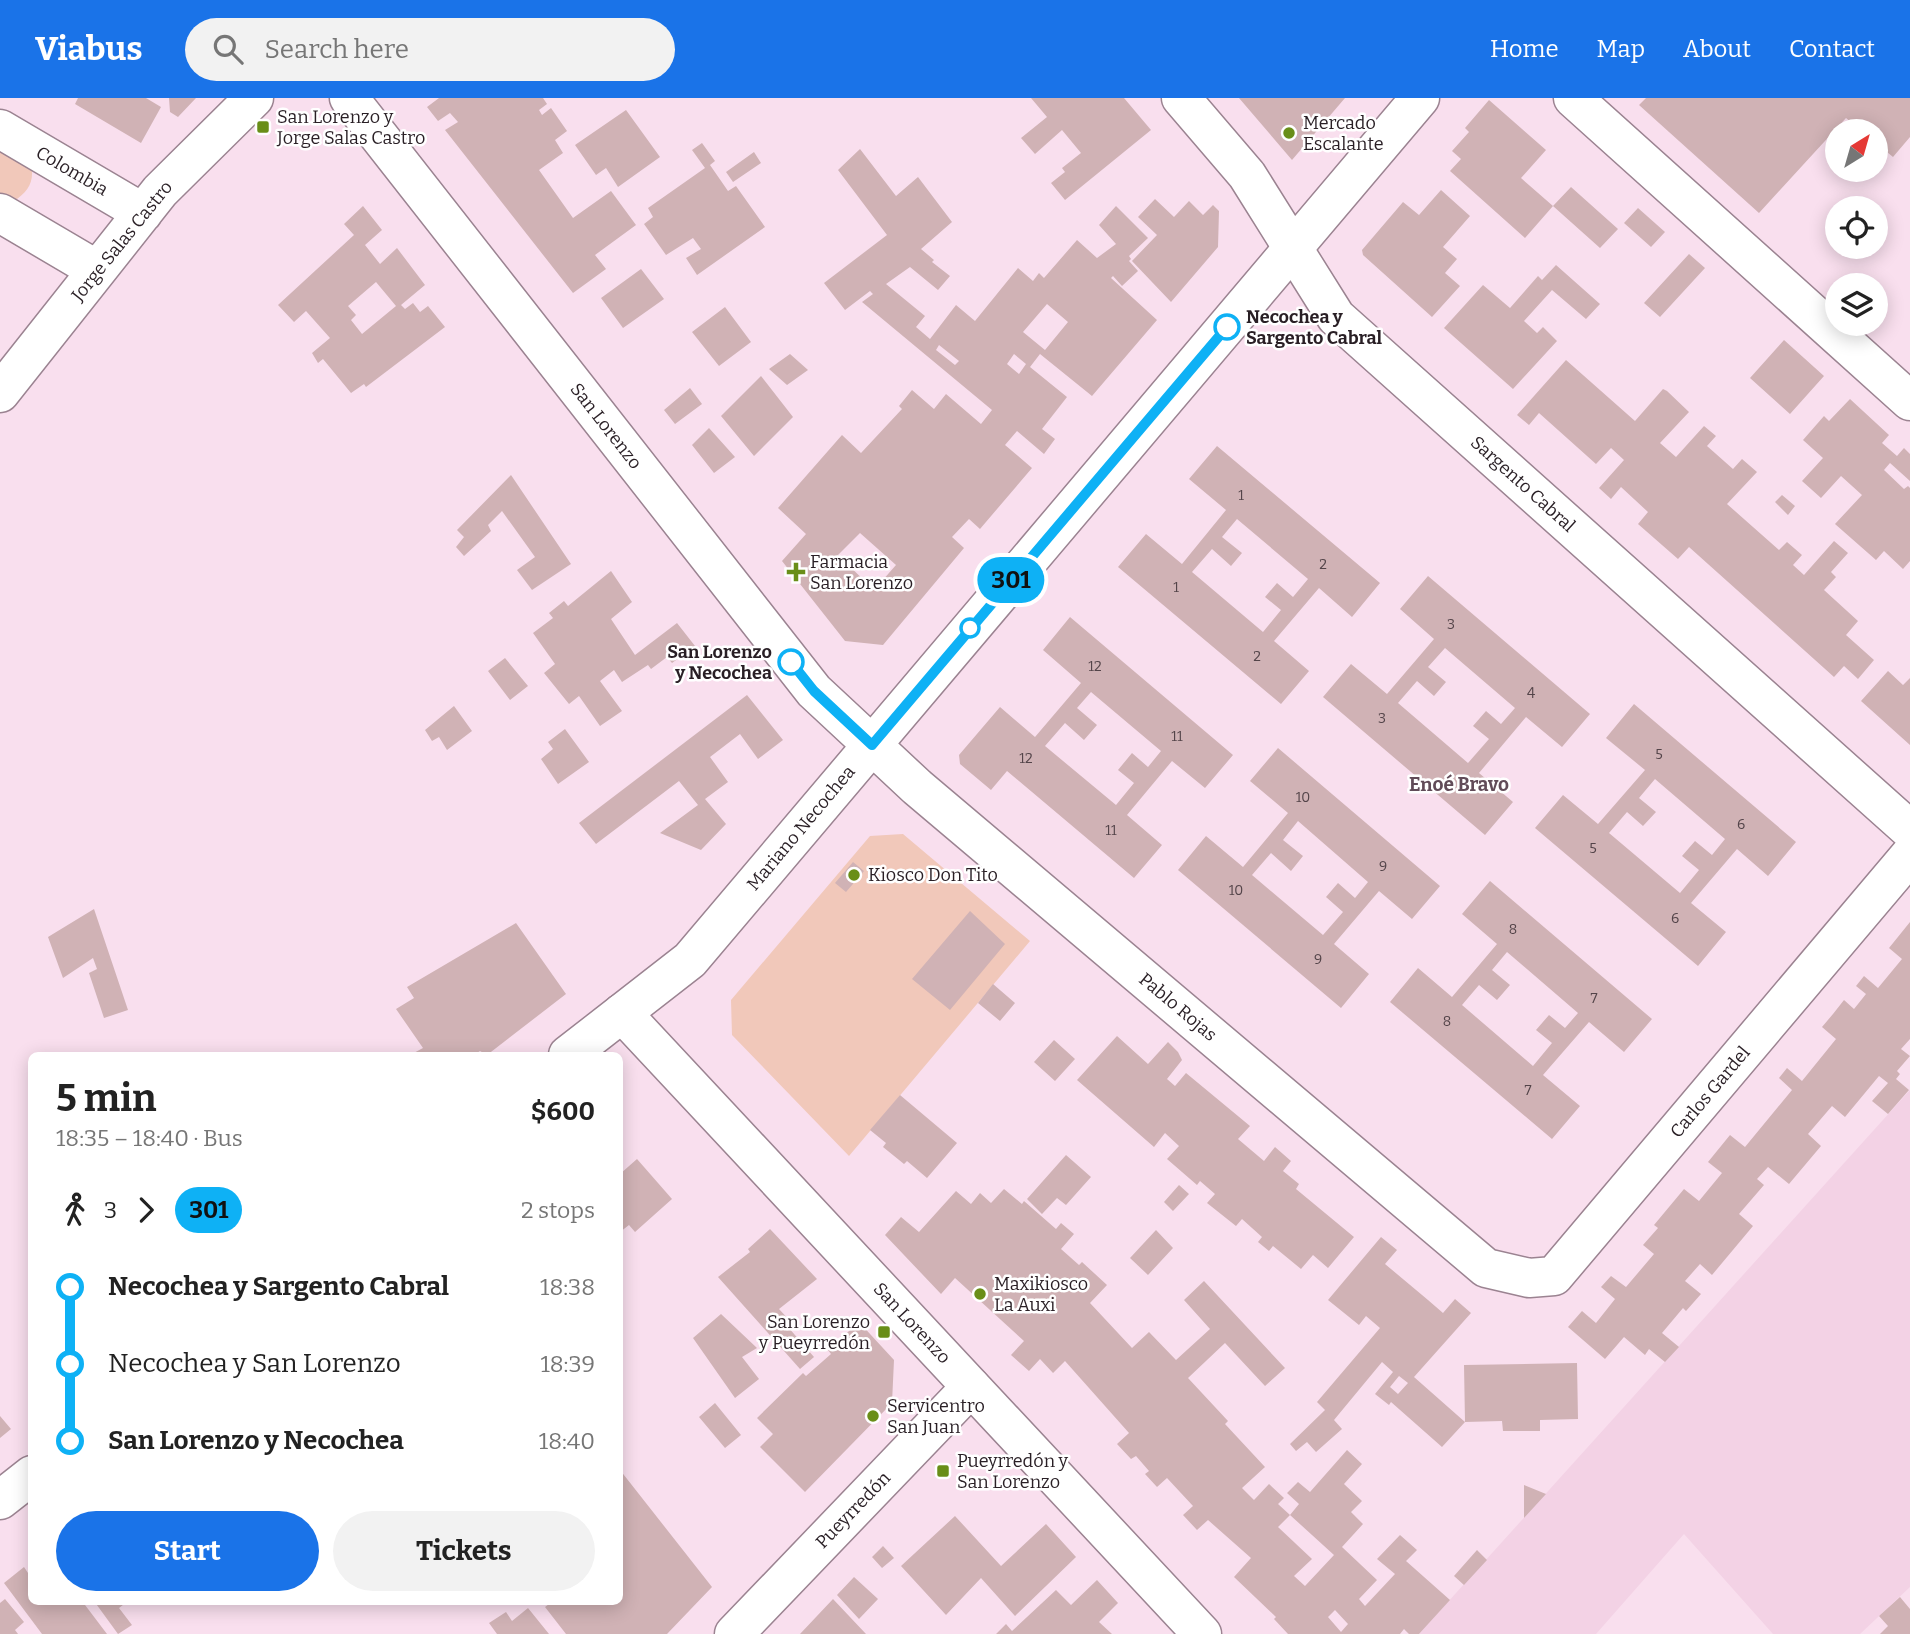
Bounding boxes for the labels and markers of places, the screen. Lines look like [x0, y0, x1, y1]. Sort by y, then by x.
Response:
place label: San Lorenzo y Jorge Salas Castro [276, 106, 425, 149]
place label: Mercado Escalante [1303, 112, 1384, 155]
marker: San Lorenzo y Jorge Salas Castro [255, 119, 271, 135]
marker: Mercado Escalante [1281, 125, 1297, 141]
place label: Necochea y Sargento Cabral [1246, 306, 1383, 349]
marker: Necochea y Sargento Cabral [1214, 314, 1240, 340]
place label: Farmacia San Lorenzo [810, 551, 913, 594]
marker: Farmacia San Lorenzo [788, 564, 804, 580]
unlabelled marker [960, 618, 980, 638]
place label: San Lorenzo y Necochea [667, 641, 772, 684]
marker: San Lorenzo y Necochea [778, 649, 804, 675]
place label: Kiosco Don Tito [868, 864, 998, 886]
marker: Kiosco Don Tito [846, 867, 862, 883]
place label: Maxikiosco La Auxi [994, 1273, 1088, 1316]
marker: Maxikiosco La Auxi [972, 1286, 988, 1302]
place label: San Lorenzo y Pueyrredón [758, 1311, 871, 1354]
marker: San Lorenzo y Pueyrredón [876, 1324, 892, 1340]
place label: Servicentro San Juan [887, 1395, 985, 1438]
marker: Servicentro San Juan [865, 1408, 881, 1424]
place label: Pueyrredón y San Lorenzo [957, 1450, 1069, 1493]
marker: Pueyrredón y San Lorenzo [935, 1463, 951, 1479]

